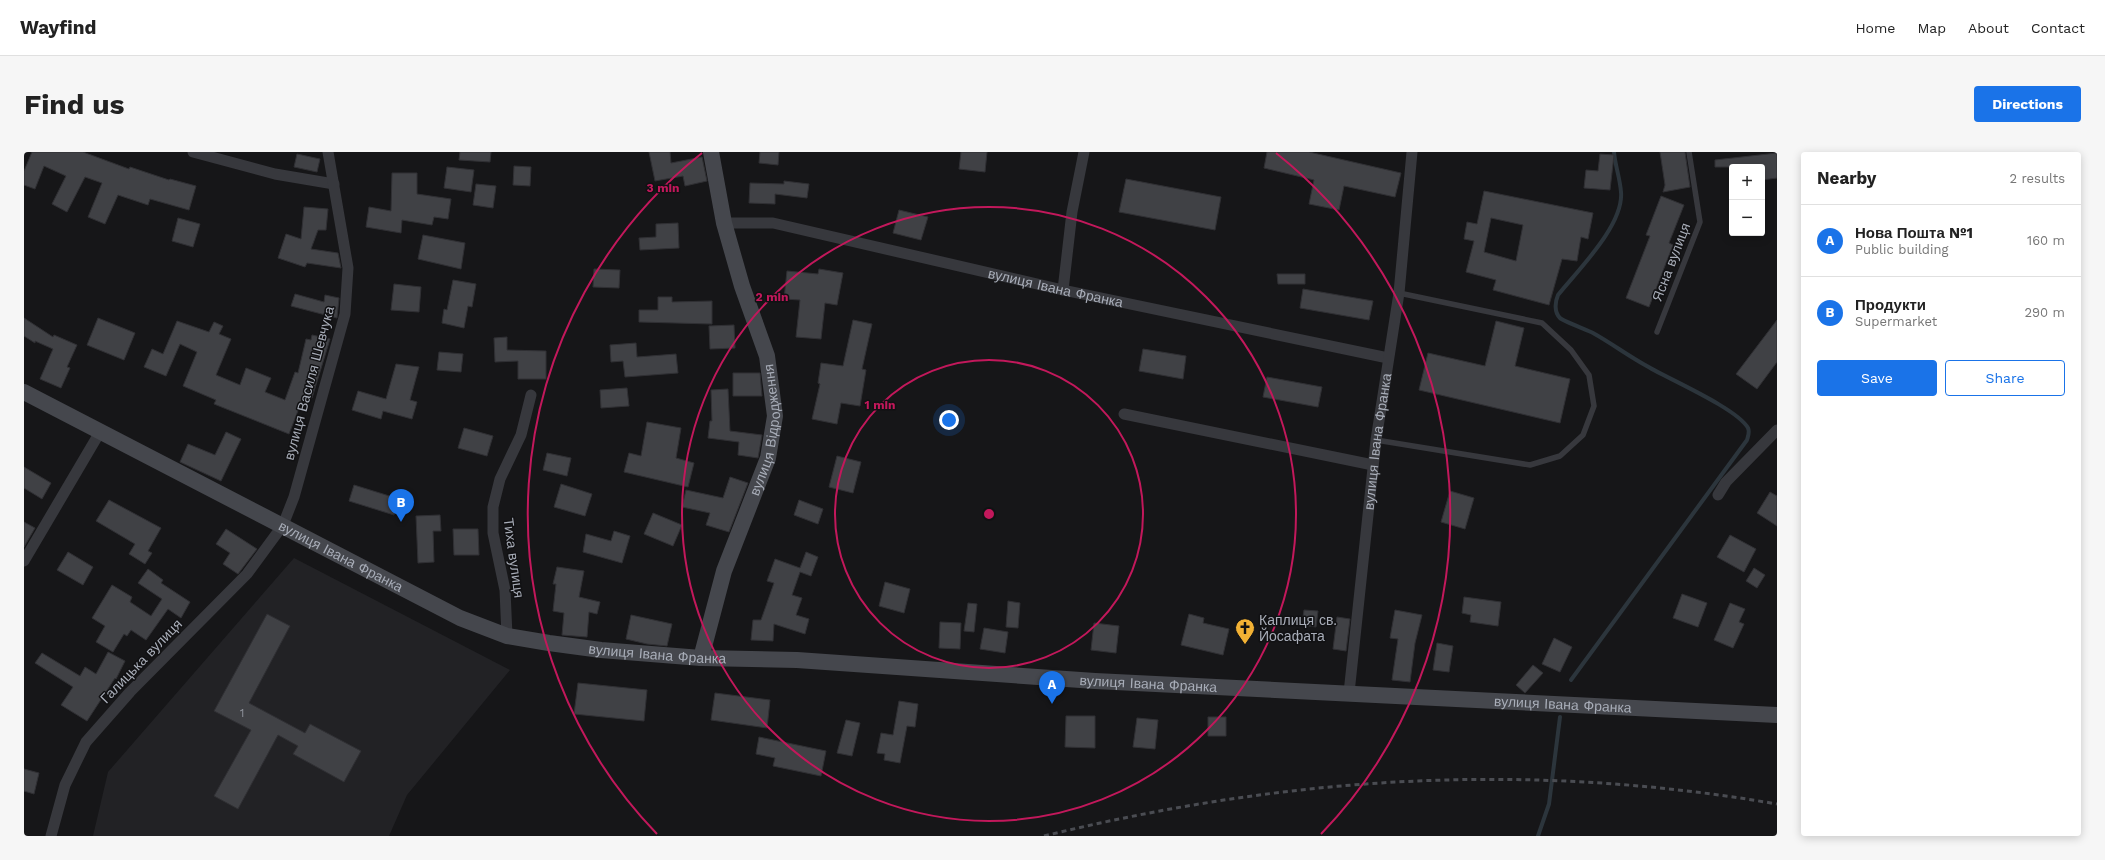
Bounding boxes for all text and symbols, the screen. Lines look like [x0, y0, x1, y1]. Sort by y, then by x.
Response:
text: Wayfind [20, 16, 96, 39]
text: Home [1855, 20, 1895, 36]
text: Map [1917, 20, 1946, 36]
text: About [1968, 20, 2009, 36]
text: Contact [2031, 20, 2085, 36]
button: Directions [1974, 86, 2081, 122]
text: Find us [24, 88, 124, 121]
map controls [1729, 164, 1765, 236]
button: + [1729, 164, 1765, 200]
text: Nearby [1817, 168, 1876, 188]
text: 2 results [2010, 171, 2065, 186]
text: 3 min [647, 181, 679, 195]
button: − [1729, 200, 1765, 236]
street label: Ясна вулиця [1649, 220, 1693, 304]
text: Нова Пошта №1 [1855, 224, 1973, 242]
text: A [1826, 233, 1834, 248]
text: 160 m [2027, 233, 2065, 248]
text: Public building [1855, 242, 1948, 257]
street label: вулиця Івана Франка [987, 265, 1125, 310]
text: 2 min [756, 290, 788, 304]
text: Продукти [1855, 296, 1926, 314]
street label: вулиця Василя Шевчука [281, 304, 337, 462]
text: B [1826, 305, 1834, 320]
text: 290 m [2024, 305, 2065, 320]
text: Supermarket [1855, 314, 1937, 329]
button: Save [1817, 360, 1937, 396]
button: Share [1945, 360, 2065, 396]
street label: вулиця Відродження [746, 363, 783, 498]
street label: вулиця Івана Франка [1361, 372, 1394, 511]
text: 1 min [865, 398, 895, 412]
your location [939, 410, 959, 430]
pin: B [388, 489, 414, 522]
centre of rings [982, 507, 996, 521]
street label: вулиця Івана Франка [276, 517, 406, 595]
street label: Тиха вулиця [500, 517, 528, 599]
place label: Каплиця св. Йосафата [1259, 612, 1337, 644]
street label: Галицька вулиця [97, 616, 185, 706]
church icon: Каплиця св. Йосафата [1234, 617, 1256, 645]
street label: вулиця Івана Франка [588, 640, 726, 667]
pin: A [1039, 671, 1065, 704]
street label: вулиця Івана Франка [1079, 672, 1218, 695]
street label: вулиця Івана Франка [1494, 693, 1632, 716]
house number: 1 [240, 706, 244, 720]

